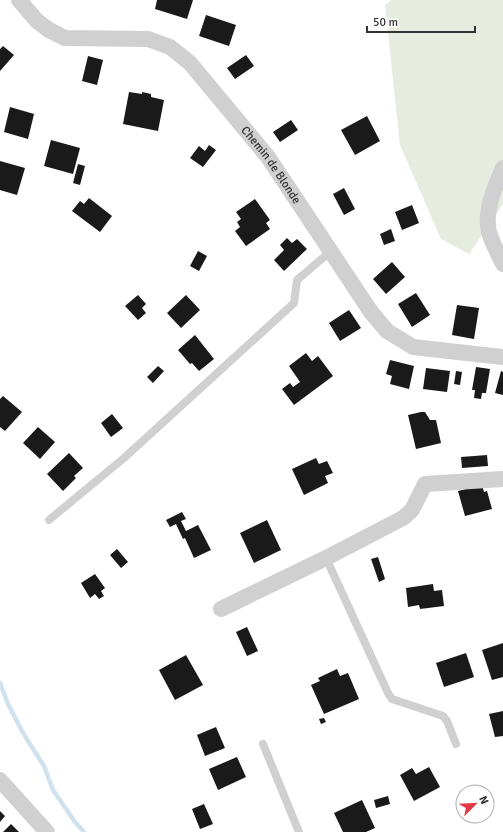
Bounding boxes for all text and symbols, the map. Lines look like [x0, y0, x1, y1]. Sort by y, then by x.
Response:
scale bar [367, 8, 475, 34]
text: 50 m [373, 15, 398, 30]
street label: Chemin de Blonde [238, 123, 304, 207]
north arrow [455, 784, 495, 824]
text: N [476, 794, 491, 806]

